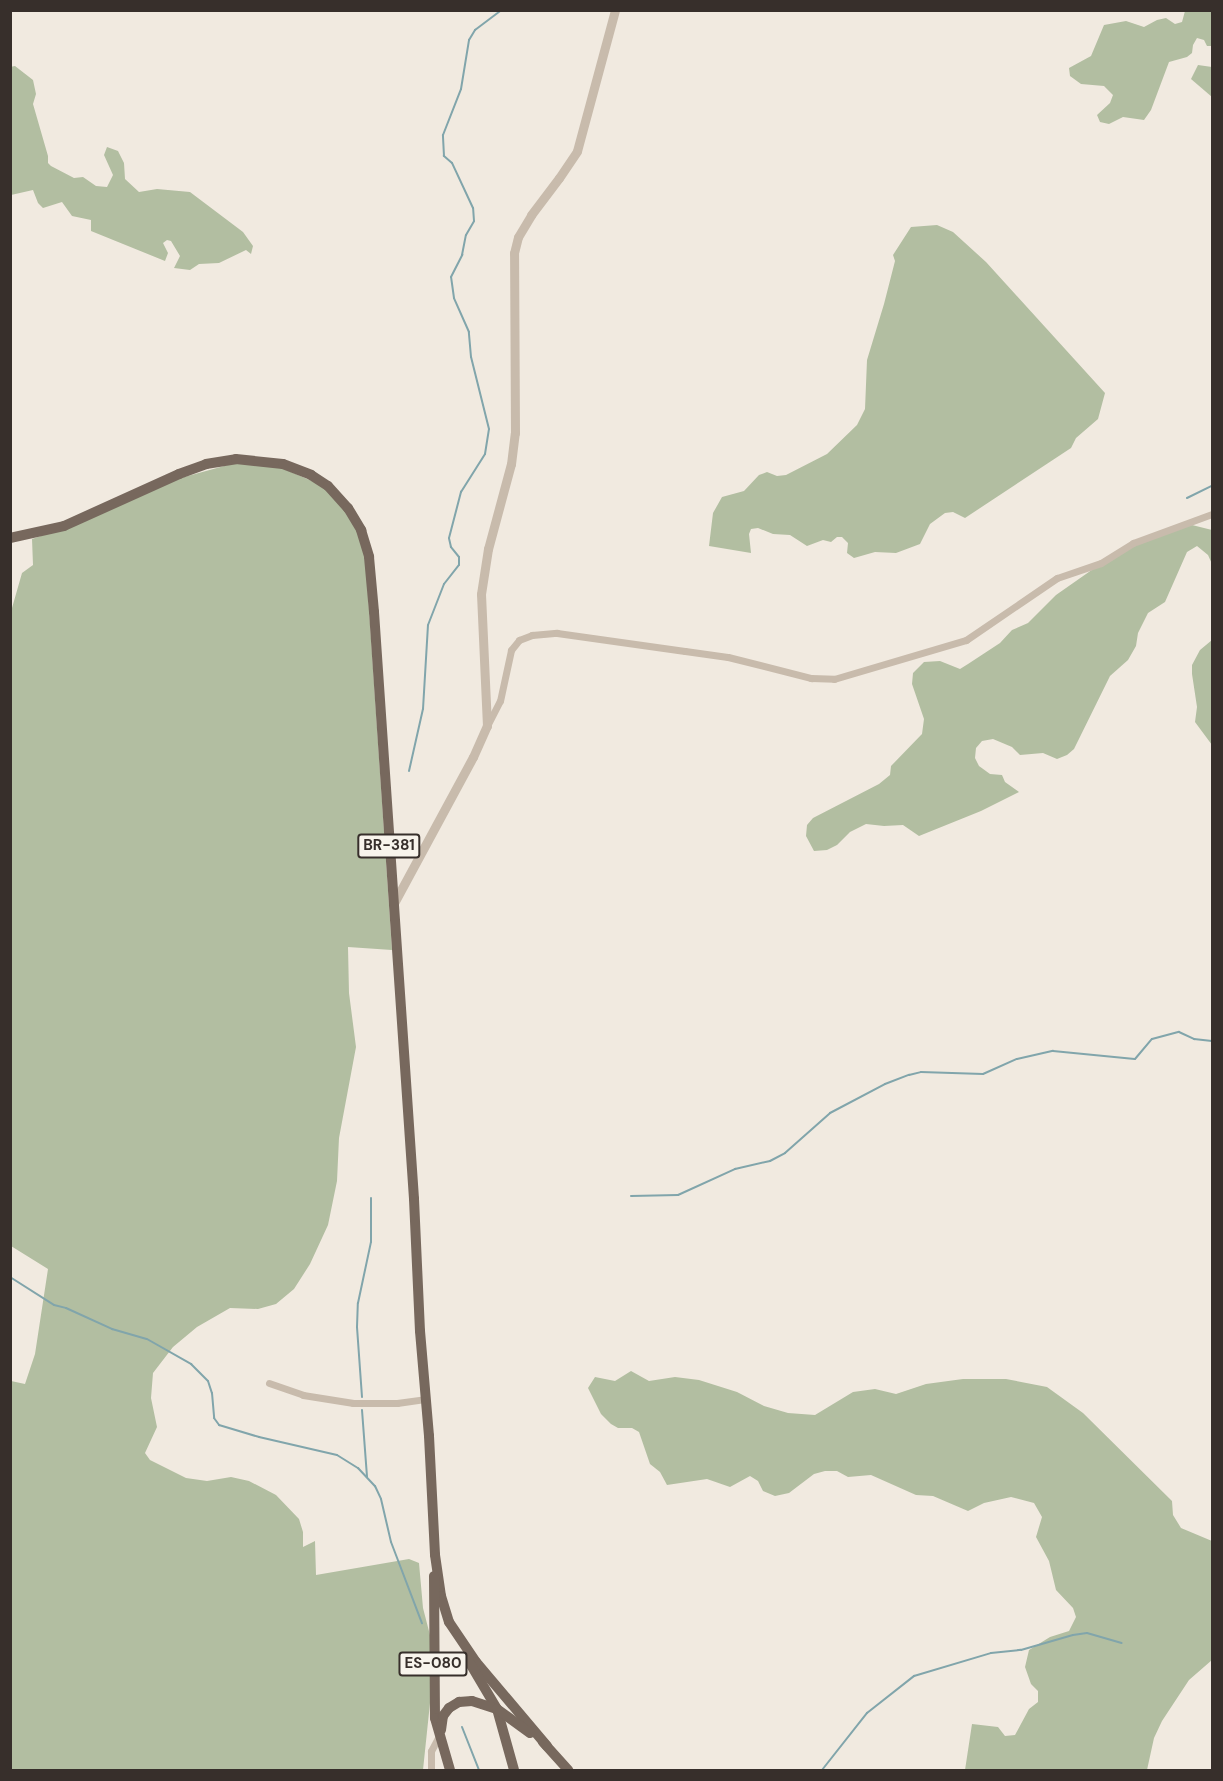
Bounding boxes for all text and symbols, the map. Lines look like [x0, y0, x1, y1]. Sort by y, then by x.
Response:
road number: BR-381 [356, 834, 422, 858]
road number: ES-080 [397, 1652, 469, 1676]

